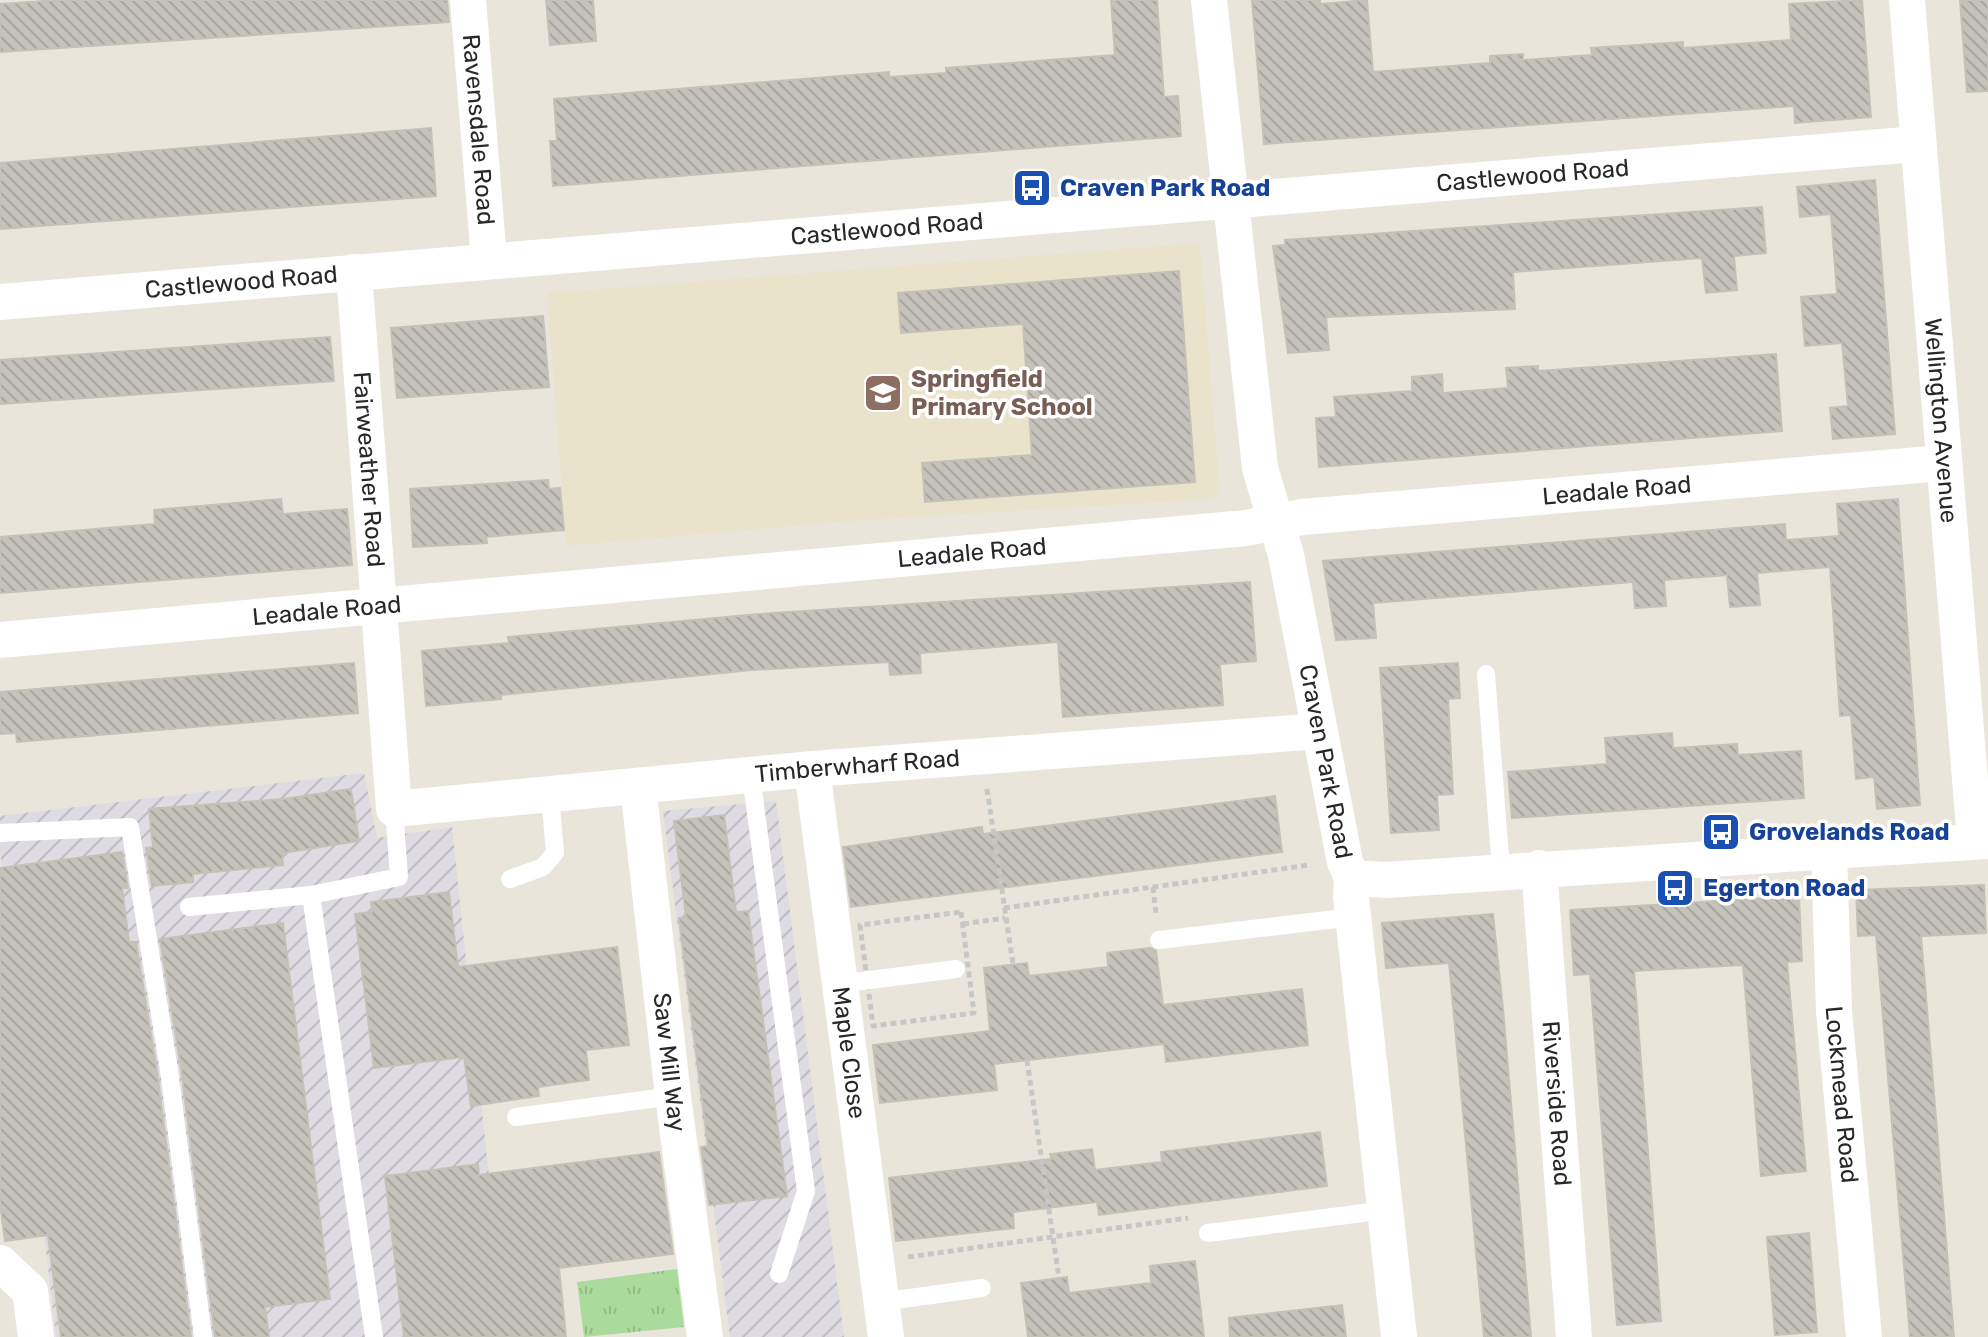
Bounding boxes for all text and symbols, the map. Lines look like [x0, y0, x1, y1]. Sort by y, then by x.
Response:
street label: Ravensdale Road [457, 33, 500, 226]
street label: Castlewood Road [1435, 154, 1630, 198]
bus stop icon: Craven Park Road [1011, 167, 1053, 209]
place label: Craven Park Road [1060, 174, 1270, 202]
street label: Castlewood Road [789, 207, 984, 251]
street label: Castlewood Road [144, 260, 339, 304]
street label: Wellington Avenue [1919, 317, 1963, 524]
place label: Springfield Primary School [911, 365, 1093, 421]
street label: Fairweather Road [347, 371, 390, 568]
school or university icon: Springfield Primary School [862, 372, 904, 414]
street label: Leadale Road [1541, 470, 1692, 511]
street label: Leadale Road [896, 532, 1048, 573]
street label: Leadale Road [251, 590, 402, 631]
street label: Craven Park Road [1293, 662, 1358, 861]
street label: Timberwharf Road [754, 744, 961, 788]
bus stop icon: Grovelands Road [1700, 811, 1742, 853]
place label: Grovelands Road [1749, 818, 1950, 846]
bus stop icon: Egerton Road [1654, 867, 1696, 909]
place label: Egerton Road [1703, 874, 1865, 902]
street label: Maple Close [826, 985, 871, 1120]
street label: Saw Mill Way [647, 991, 692, 1133]
street label: Lockmead Road [1820, 1005, 1864, 1184]
street label: Riverside Road [1536, 1020, 1577, 1187]

